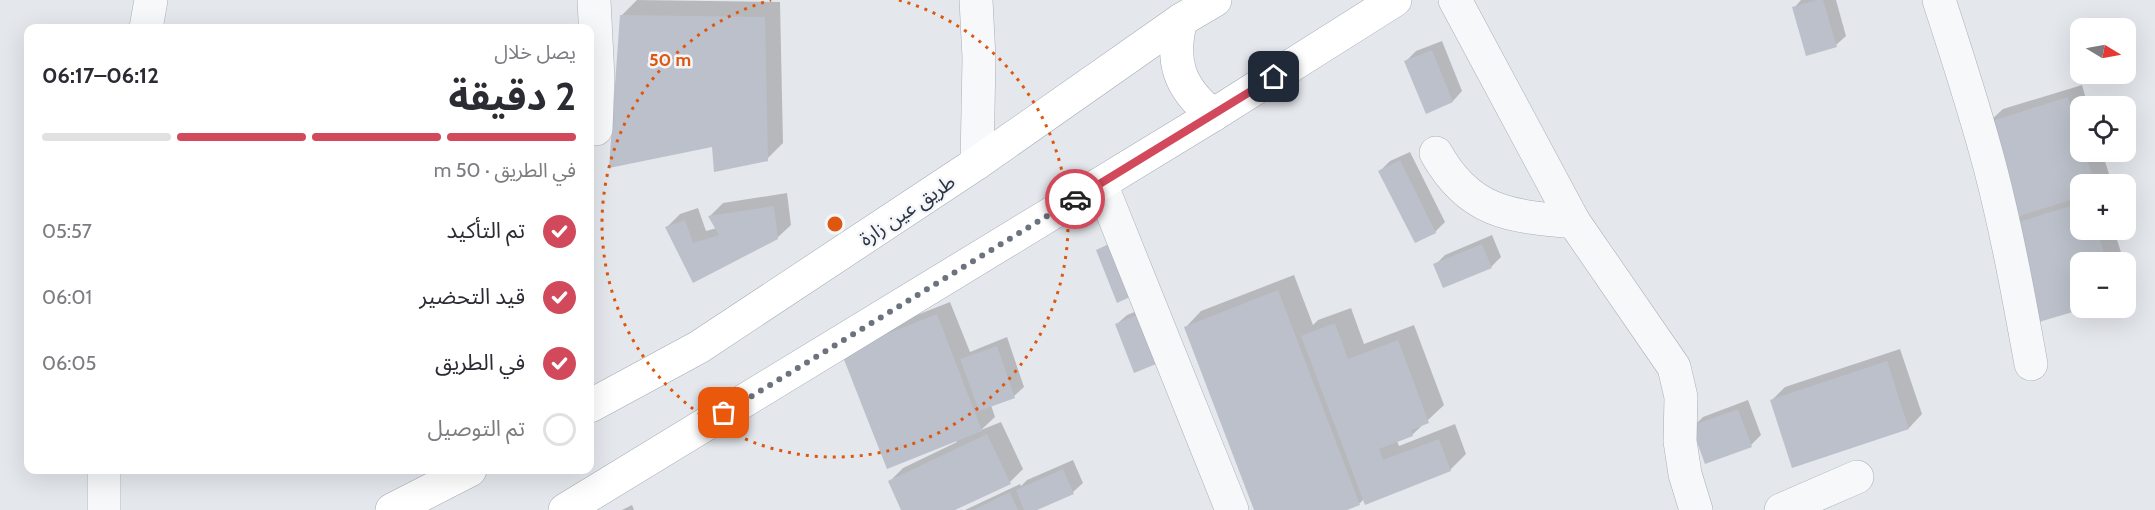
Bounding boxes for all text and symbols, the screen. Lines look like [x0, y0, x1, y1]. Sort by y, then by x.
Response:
north arrow [2070, 18, 2136, 84]
map controls [2070, 18, 2136, 318]
text: يصل خلال [494, 40, 576, 64]
text: 50 m [649, 49, 691, 71]
pin [1248, 51, 1299, 102]
icon: home [1257, 60, 1290, 93]
text: 06:12–06:17 [42, 62, 159, 89]
text: 2 دقيقة [448, 72, 576, 120]
button: locate [2070, 96, 2136, 162]
text: في الطريق · 50 m [434, 158, 576, 182]
street label: طريق عين زارة [855, 169, 960, 252]
courier [1045, 169, 1105, 229]
button: + [2070, 174, 2136, 240]
icon: car [1059, 183, 1092, 216]
centre of rings [825, 214, 845, 234]
icon: check [543, 215, 576, 248]
text: تم التأكيد [447, 217, 525, 244]
text: 05:57 [42, 219, 92, 243]
button: − [2070, 252, 2136, 318]
icon: check [543, 281, 576, 314]
text: قيد التحضير [419, 283, 525, 310]
text: 06:01 [42, 285, 92, 309]
icon: check [543, 347, 576, 380]
text: في الطريق [435, 349, 525, 376]
text: 06:05 [42, 351, 96, 375]
pin [698, 387, 749, 438]
icon: bag [707, 396, 740, 429]
text: تم التوصيل [427, 415, 525, 442]

